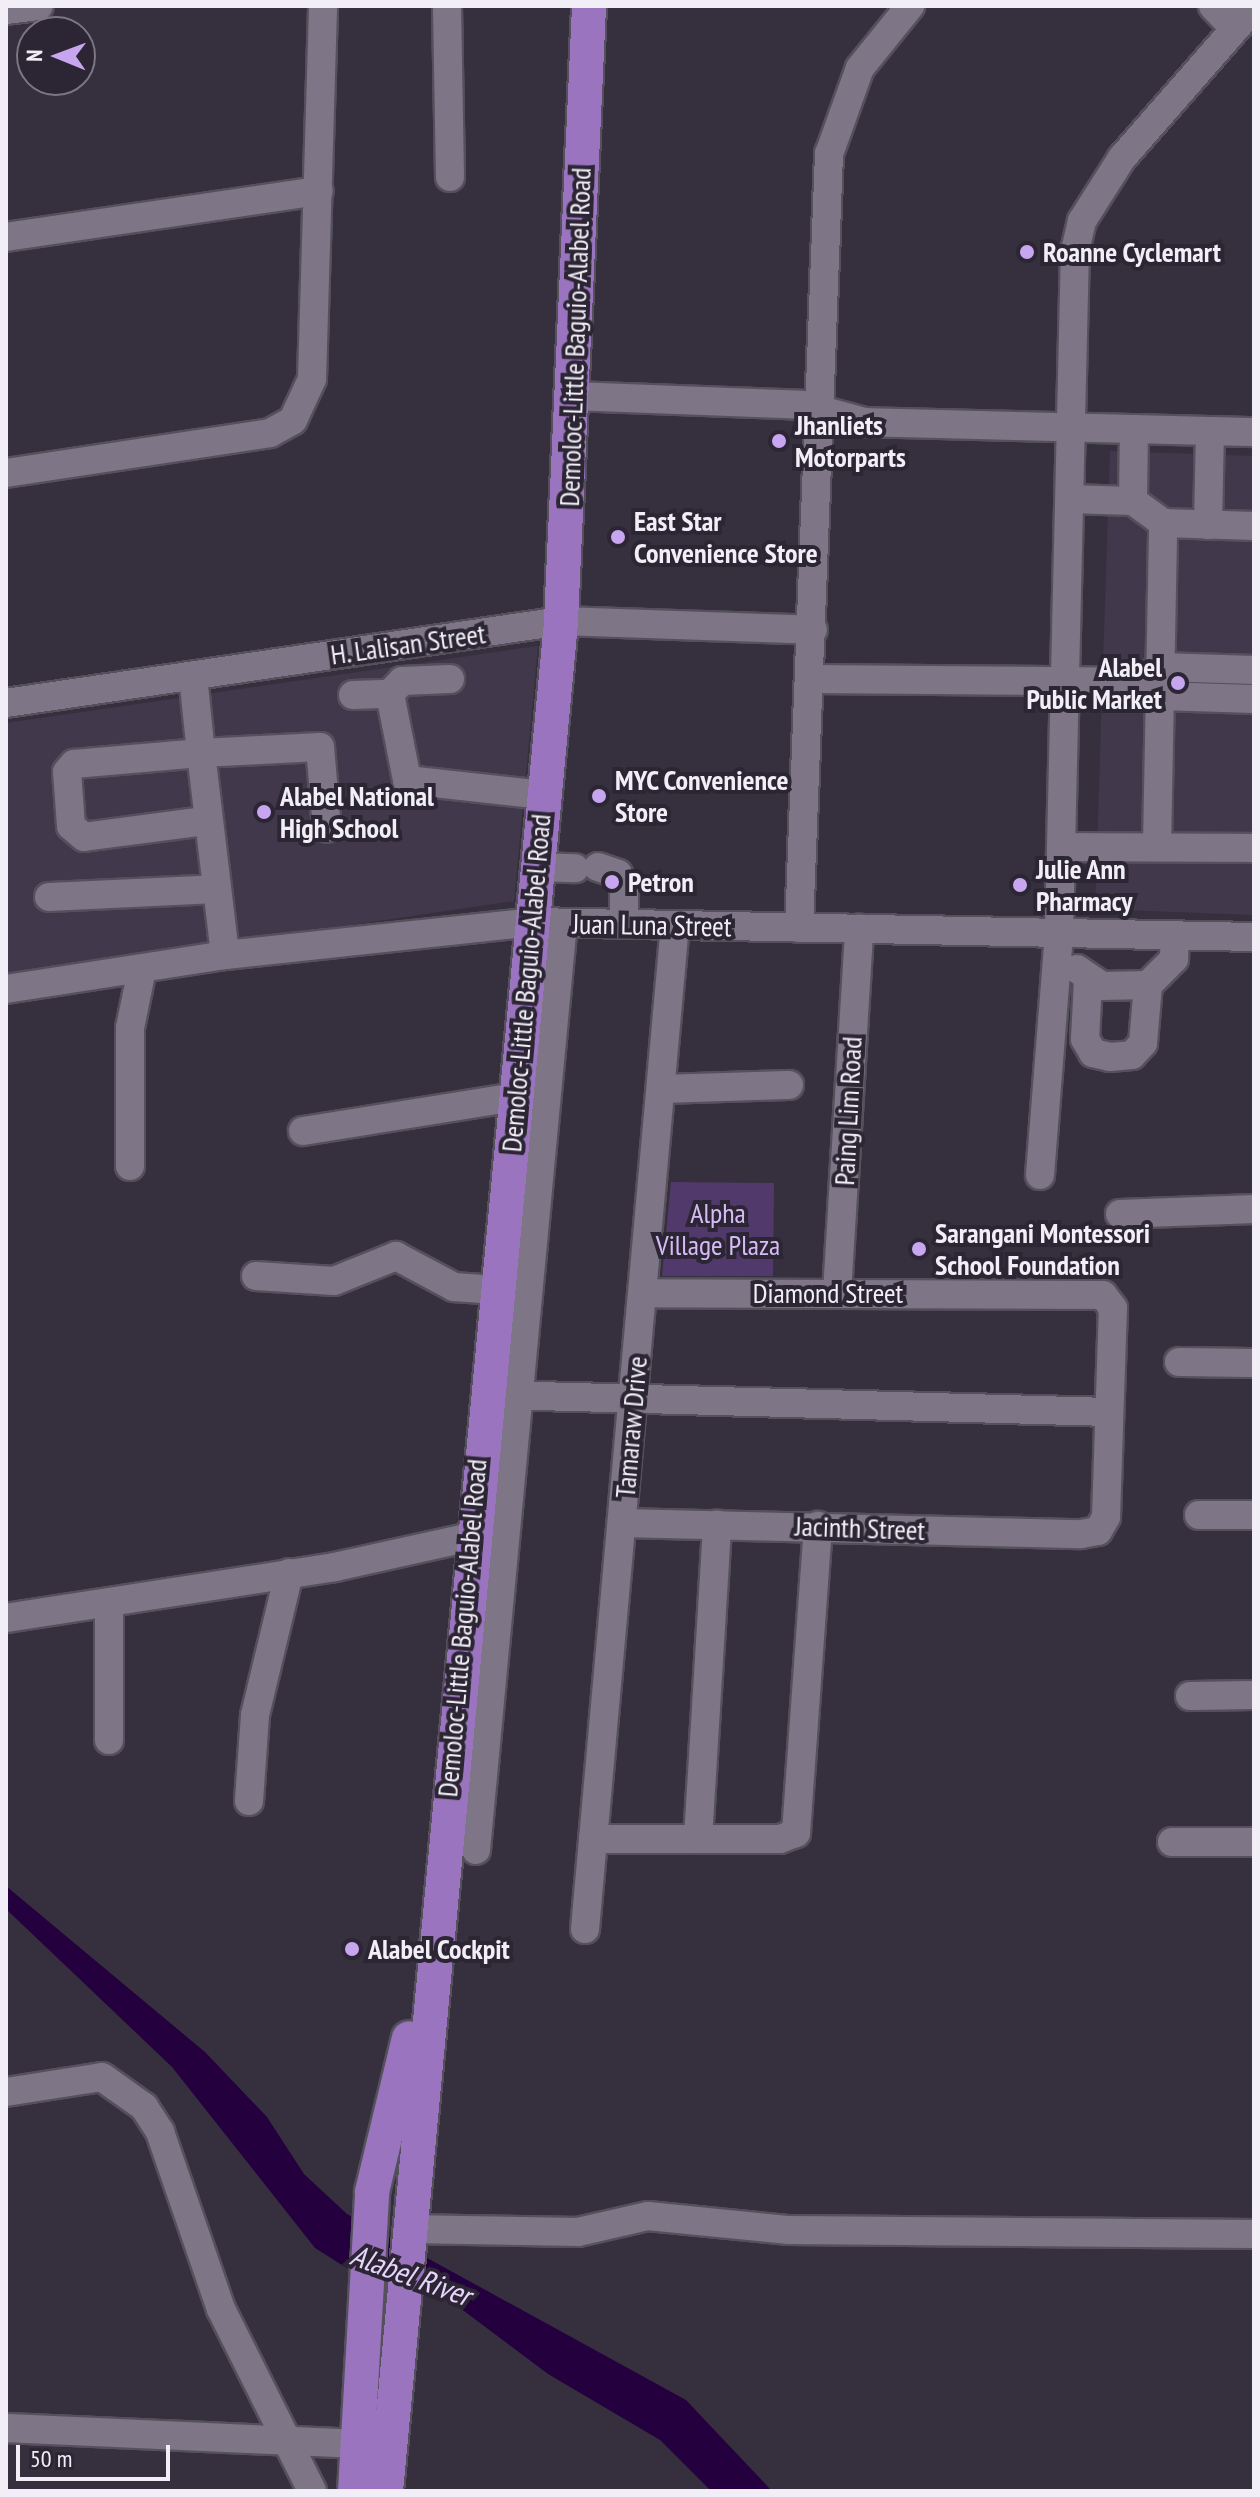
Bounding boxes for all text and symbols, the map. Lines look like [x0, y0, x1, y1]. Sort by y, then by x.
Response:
north arrow [16, 16, 96, 96]
text: N [20, 49, 48, 62]
street label: Demoloc-Little Baguio-Alabel Road [552, 167, 598, 507]
place label: Roanne Cyclemart [1043, 235, 1221, 269]
marker: Roanne Cyclemart [1018, 243, 1036, 261]
place label: Jhanliets Motorparts [795, 408, 906, 474]
marker: Jhanliets Motorparts [770, 432, 788, 450]
place label: East Star Convenience Store [634, 504, 818, 570]
marker: East Star Convenience Store [609, 528, 627, 546]
street label: H. Lalisan Street [328, 616, 488, 672]
place label: Alabel Public Market [1026, 650, 1162, 716]
marker: Alabel Public Market [1169, 674, 1187, 692]
place label: MYC Convenience Store [615, 763, 790, 829]
place label: Alabel National High School [280, 779, 434, 845]
marker: MYC Convenience Store [590, 787, 608, 805]
marker: Alabel National High School [255, 803, 273, 821]
street label: Demoloc-Little Baguio-Alabel Road [494, 813, 558, 1153]
place label: Julie Ann Pharmacy [1036, 852, 1132, 918]
place label: Petron [628, 865, 694, 899]
marker: Petron [603, 873, 621, 891]
marker: Julie Ann Pharmacy [1011, 876, 1029, 894]
street label: Juan Luna Street [572, 907, 732, 943]
street label: Paing Lim Road [827, 1036, 869, 1186]
park label: Alpha Village Plaza [656, 1196, 780, 1262]
place label: Sarangani Montessori School Foundation [935, 1216, 1150, 1282]
marker: Sarangani Montessori School Foundation [910, 1240, 928, 1258]
street label: Diamond Street [753, 1276, 903, 1310]
street label: Tamaraw Drive [608, 1354, 654, 1500]
street label: Demoloc-Little Baguio-Alabel Road [430, 1458, 494, 1798]
street label: Jacinth Street [794, 1509, 926, 1547]
place label: Alabel Cockpit [368, 1932, 510, 1966]
marker: Alabel Cockpit [343, 1940, 361, 1958]
water label: Alabel River [346, 2237, 476, 2313]
scale bar [20, 2429, 174, 2479]
text: 50 m [30, 2443, 72, 2474]

